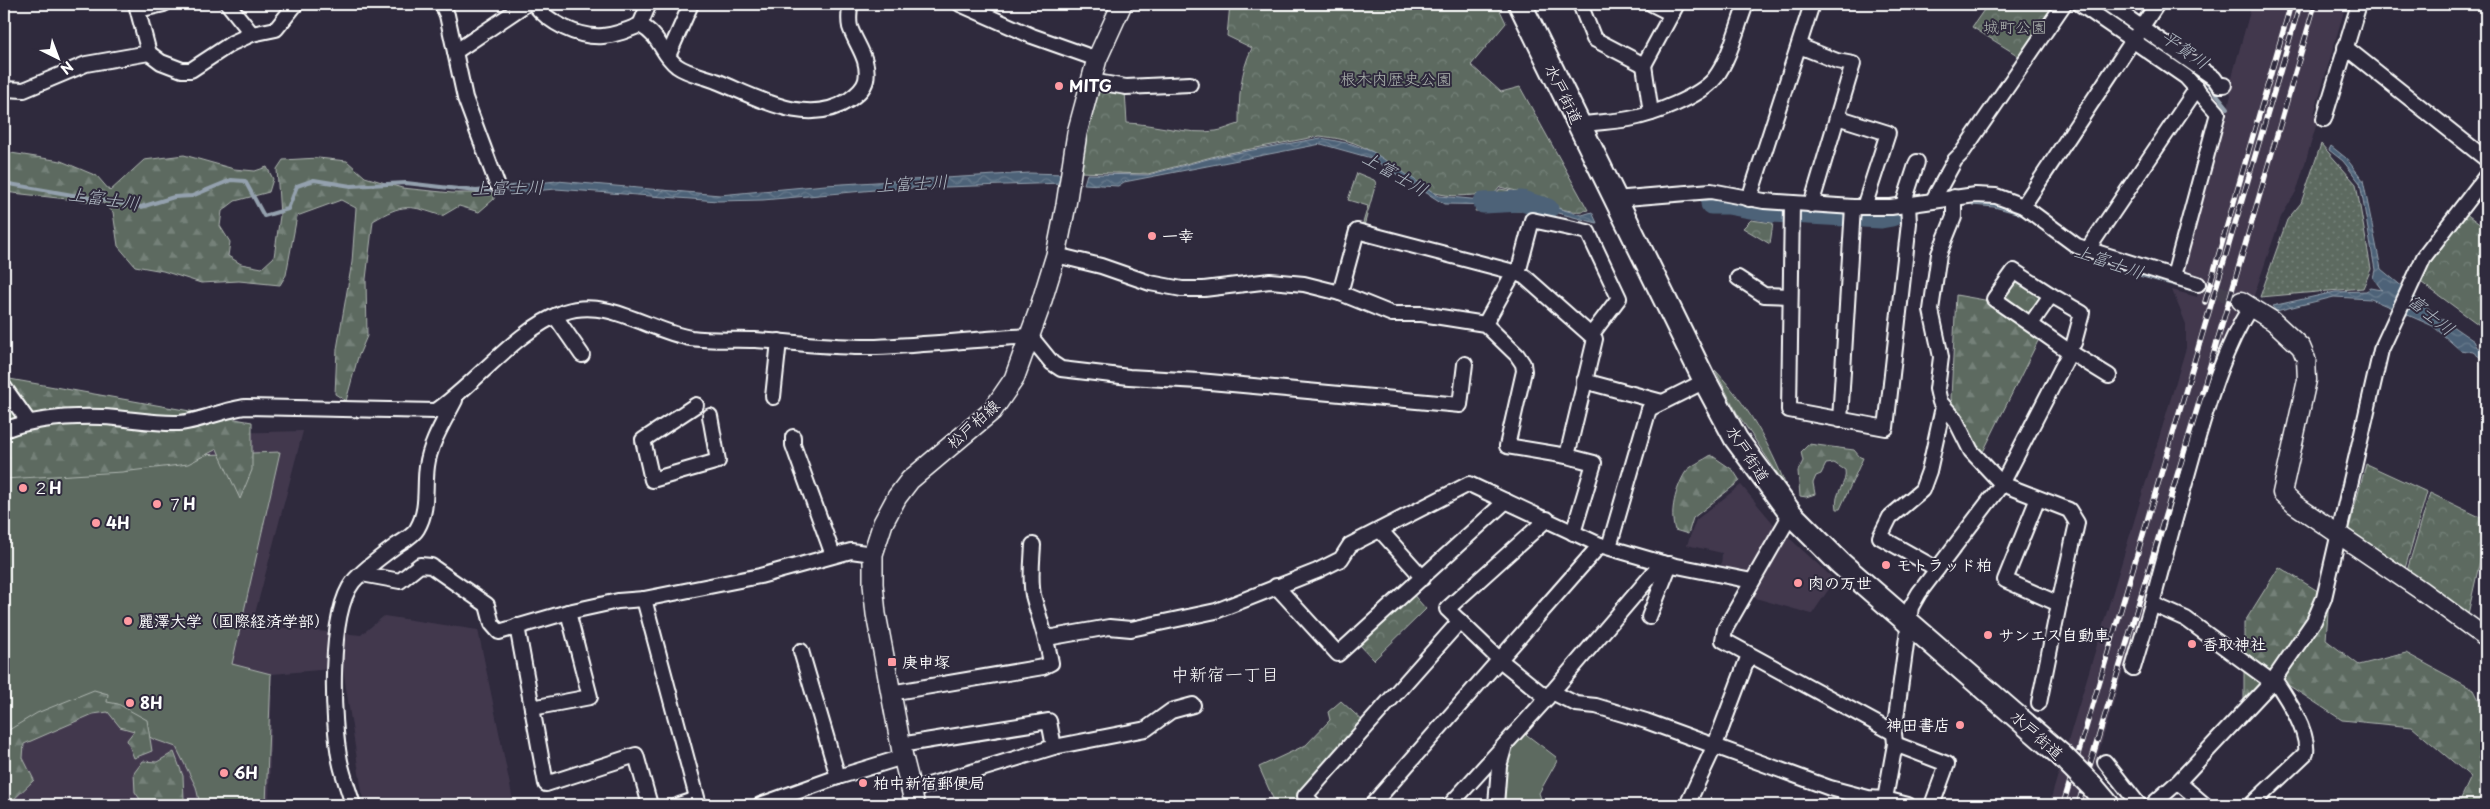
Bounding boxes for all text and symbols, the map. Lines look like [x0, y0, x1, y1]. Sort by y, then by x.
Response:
park label: 城町公園 [1983, 14, 2047, 38]
water label: 平賀川 [2156, 22, 2216, 75]
north arrow [32, 32, 82, 82]
text: N [56, 57, 78, 80]
street label: 水戸街道 [1540, 60, 1590, 128]
park label: 根木内歴史公園 [1340, 66, 1452, 90]
place label: MITG [1069, 73, 1112, 97]
marker: MITG [1053, 80, 1065, 92]
water label: 上富士川 [1358, 143, 1434, 202]
water label: 上富士川 [875, 167, 949, 198]
water label: 上富士川 [472, 172, 544, 201]
water label: 上富士川 [67, 179, 142, 216]
place label: 一幸 [1162, 223, 1194, 247]
marker: 一幸 [1146, 230, 1158, 242]
water label: 上富士川 [2071, 236, 2148, 285]
water label: 富士川 [2402, 286, 2461, 341]
street label: 松戸柏線 [941, 393, 1004, 454]
street label: 水戸街道 [1721, 420, 1776, 487]
place label: ２H [33, 475, 62, 499]
marker: ２H [17, 482, 29, 494]
place label: ７H [167, 491, 196, 515]
marker: ７H [151, 498, 163, 510]
place label: 4H [106, 510, 129, 534]
marker: 4H [90, 517, 102, 529]
place label: モトラッド柏 [1896, 552, 1992, 576]
marker: モトラッド柏 [1880, 559, 1892, 571]
place label: 肉の万世 [1808, 570, 1872, 594]
marker: 肉の万世 [1792, 577, 1804, 589]
place label: 麗澤大学（国際経済学部） [138, 608, 330, 632]
marker: 麗澤大学（国際経済学部） [122, 615, 134, 627]
place label: サンエス自動車 [1998, 622, 2110, 646]
marker: サンエス自動車 [1982, 629, 1994, 641]
place label: 香取神社 [2202, 631, 2266, 655]
marker: 香取神社 [2186, 638, 2198, 650]
place label: 庚申塚 [902, 649, 950, 673]
marker: 庚申塚 [886, 656, 898, 668]
district label: 中新宿一丁目 [1171, 660, 1279, 687]
place label: 8H [140, 690, 163, 714]
marker: 8H [124, 697, 136, 709]
street label: 水戸街道 [2006, 704, 2069, 765]
place label: 神田書店 [1886, 712, 1950, 736]
marker: 神田書店 [1954, 719, 1966, 731]
place label: 6H [234, 760, 258, 784]
marker: 6H [218, 767, 230, 779]
place label: 柏中新宿郵便局 [873, 770, 985, 794]
marker: 柏中新宿郵便局 [857, 777, 869, 789]

